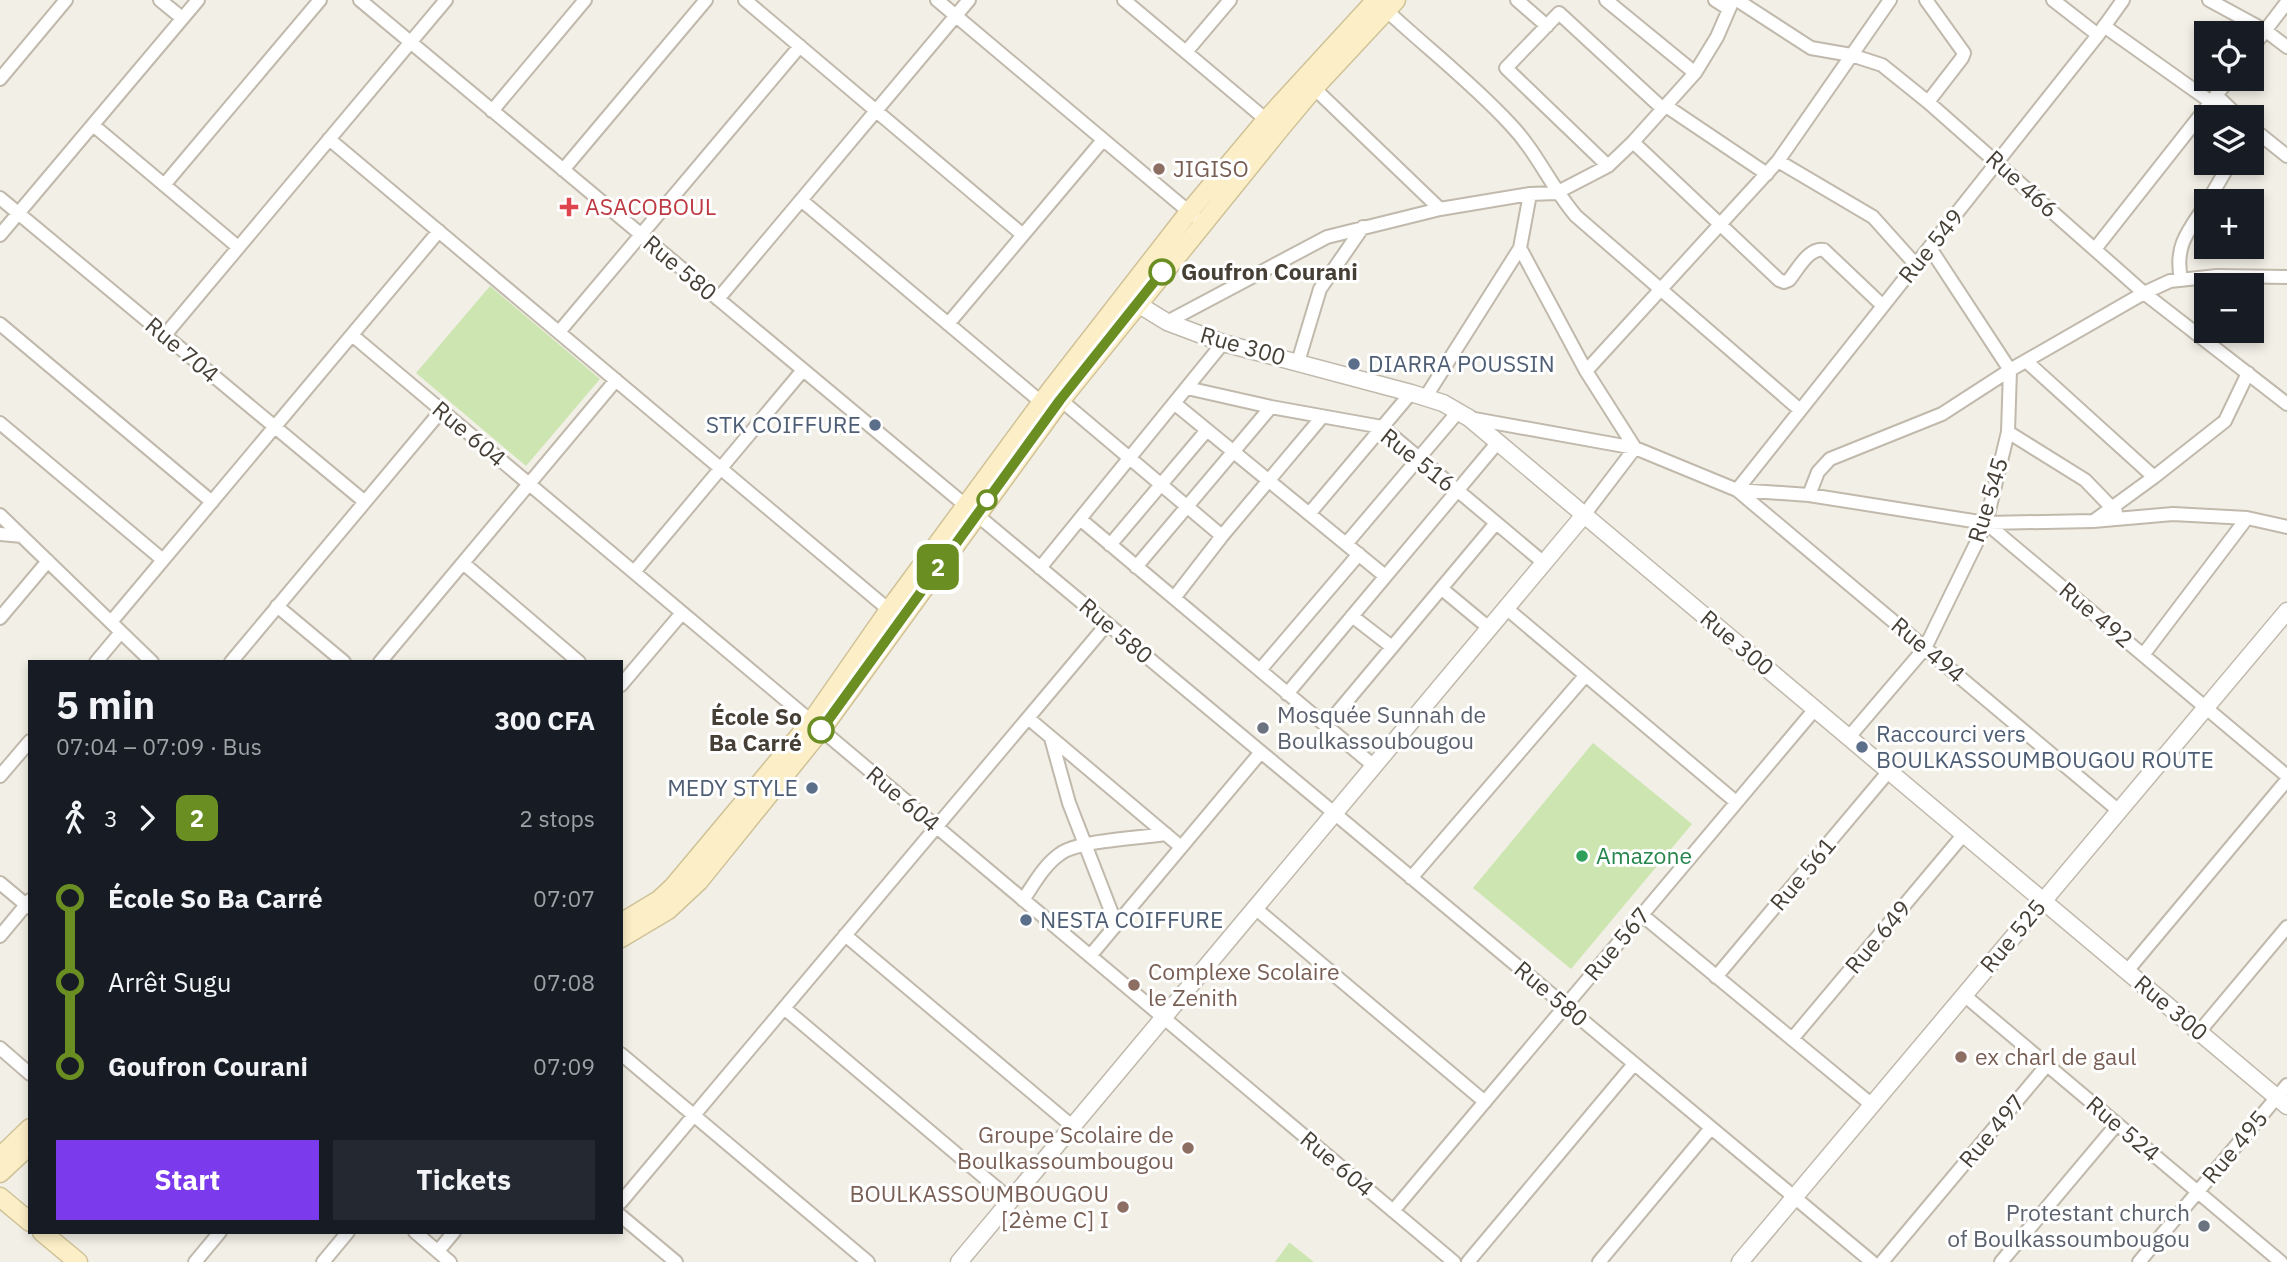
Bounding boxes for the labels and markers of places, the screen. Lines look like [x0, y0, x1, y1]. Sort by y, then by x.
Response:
place label: JIGISO [1173, 153, 1249, 183]
marker: JIGISO [1151, 161, 1167, 177]
place label: ASACOBOUL [585, 191, 716, 221]
marker: ASACOBOUL [559, 197, 579, 217]
place label: Goufron Courani [1181, 256, 1358, 286]
marker: Goufron Courani [1149, 259, 1175, 285]
place label: DIARRA POUSSIN [1368, 348, 1555, 378]
marker: DIARRA POUSSIN [1346, 356, 1362, 372]
place label: STK COIFFURE [706, 409, 861, 439]
marker: STK COIFFURE [867, 417, 883, 433]
unlabelled marker [977, 490, 997, 510]
place label: Mosquée Sunnah de Boulkassoubougou [1277, 699, 1486, 755]
place label: École So Ba Carré [709, 701, 802, 757]
marker: École So Ba Carré [808, 717, 834, 743]
place label: Raccourci vers BOULKASSOUMBOUGOU ROUTE [1876, 718, 2214, 774]
marker: Mosquée Sunnah de Boulkassoubougou [1255, 720, 1271, 736]
marker: Raccourci vers BOULKASSOUMBOUGOU ROUTE [1854, 739, 1870, 755]
place label: MEDY STYLE [667, 772, 798, 802]
marker: MEDY STYLE [804, 780, 820, 796]
place label: Amazone [1596, 840, 1692, 870]
marker: Amazone [1574, 848, 1590, 864]
place label: NESTA COIFFURE [1040, 904, 1223, 934]
marker: NESTA COIFFURE [1018, 912, 1034, 928]
place label: Complexe Scolaire le Zenith [1148, 956, 1340, 1012]
marker: Complexe Scolaire le Zenith [1126, 977, 1142, 993]
place label: ex charl de gaul [1975, 1041, 2137, 1071]
marker: ex charl de gaul [1953, 1049, 1969, 1065]
place label: Groupe Scolaire de Boulkassoumbougou [957, 1119, 1174, 1175]
marker: Groupe Scolaire de Boulkassoumbougou [1180, 1140, 1196, 1156]
place label: BOULKASSOUMBOUGOU [2ème C] I [849, 1178, 1109, 1234]
place label: Protestant church of Boulkassoumbougou [1947, 1197, 2190, 1253]
marker: BOULKASSOUMBOUGOU [2ème C] I [1115, 1199, 1131, 1215]
marker: Protestant church of Boulkassoumbougou [2196, 1218, 2212, 1234]

